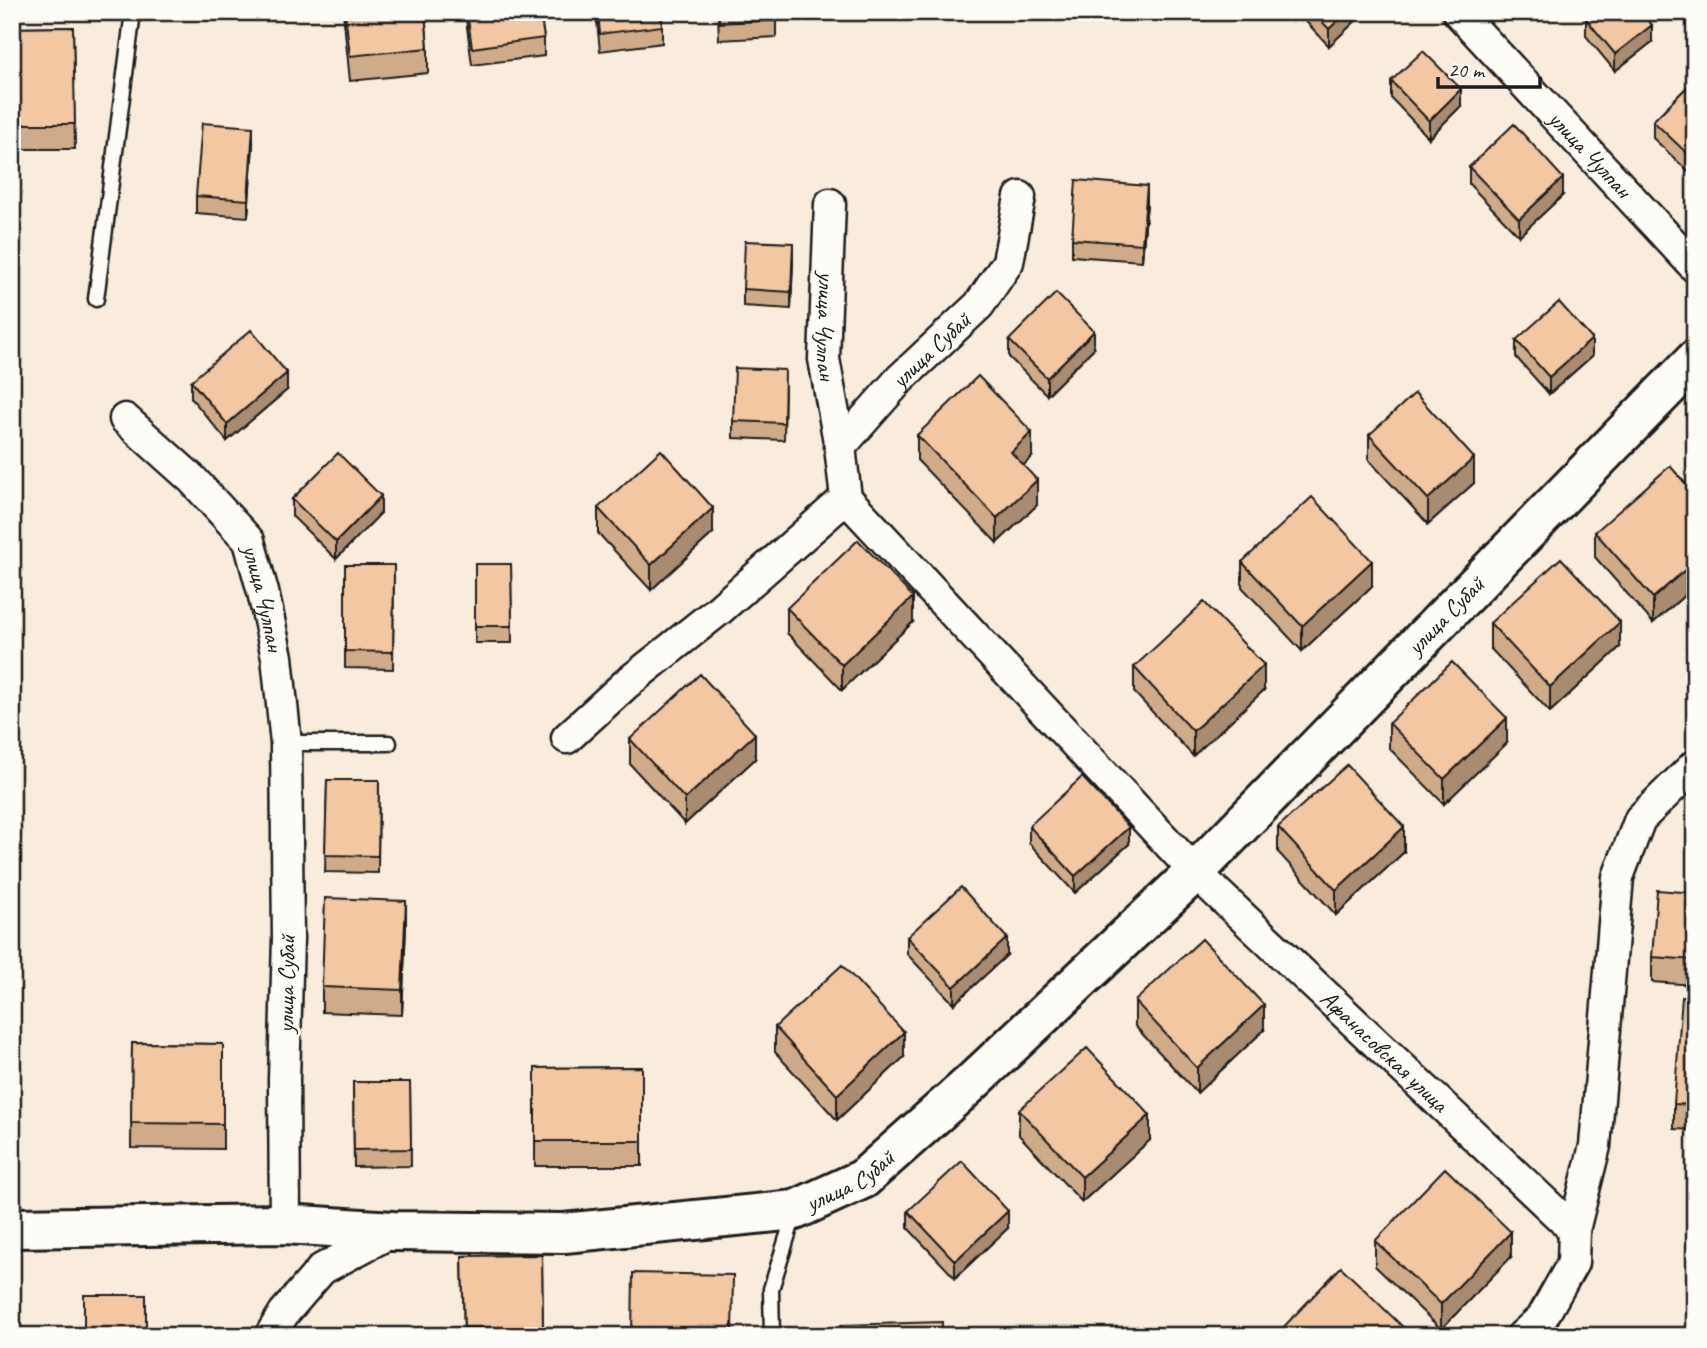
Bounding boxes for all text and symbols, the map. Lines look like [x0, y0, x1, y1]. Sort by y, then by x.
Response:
scale bar [1438, 46, 1539, 90]
text: 20 m [1448, 57, 1486, 83]
street label: улица Чулпан [1541, 103, 1639, 205]
street label: улица Чулпан [809, 269, 843, 384]
street label: улица Субай [883, 304, 978, 396]
street label: улица Чулпан [235, 539, 291, 656]
street label: улица Субай [1399, 568, 1492, 663]
street label: улица Субай [270, 933, 302, 1035]
street label: Афанасовская улица [1314, 983, 1456, 1119]
street label: улица Субай [799, 1142, 902, 1219]

